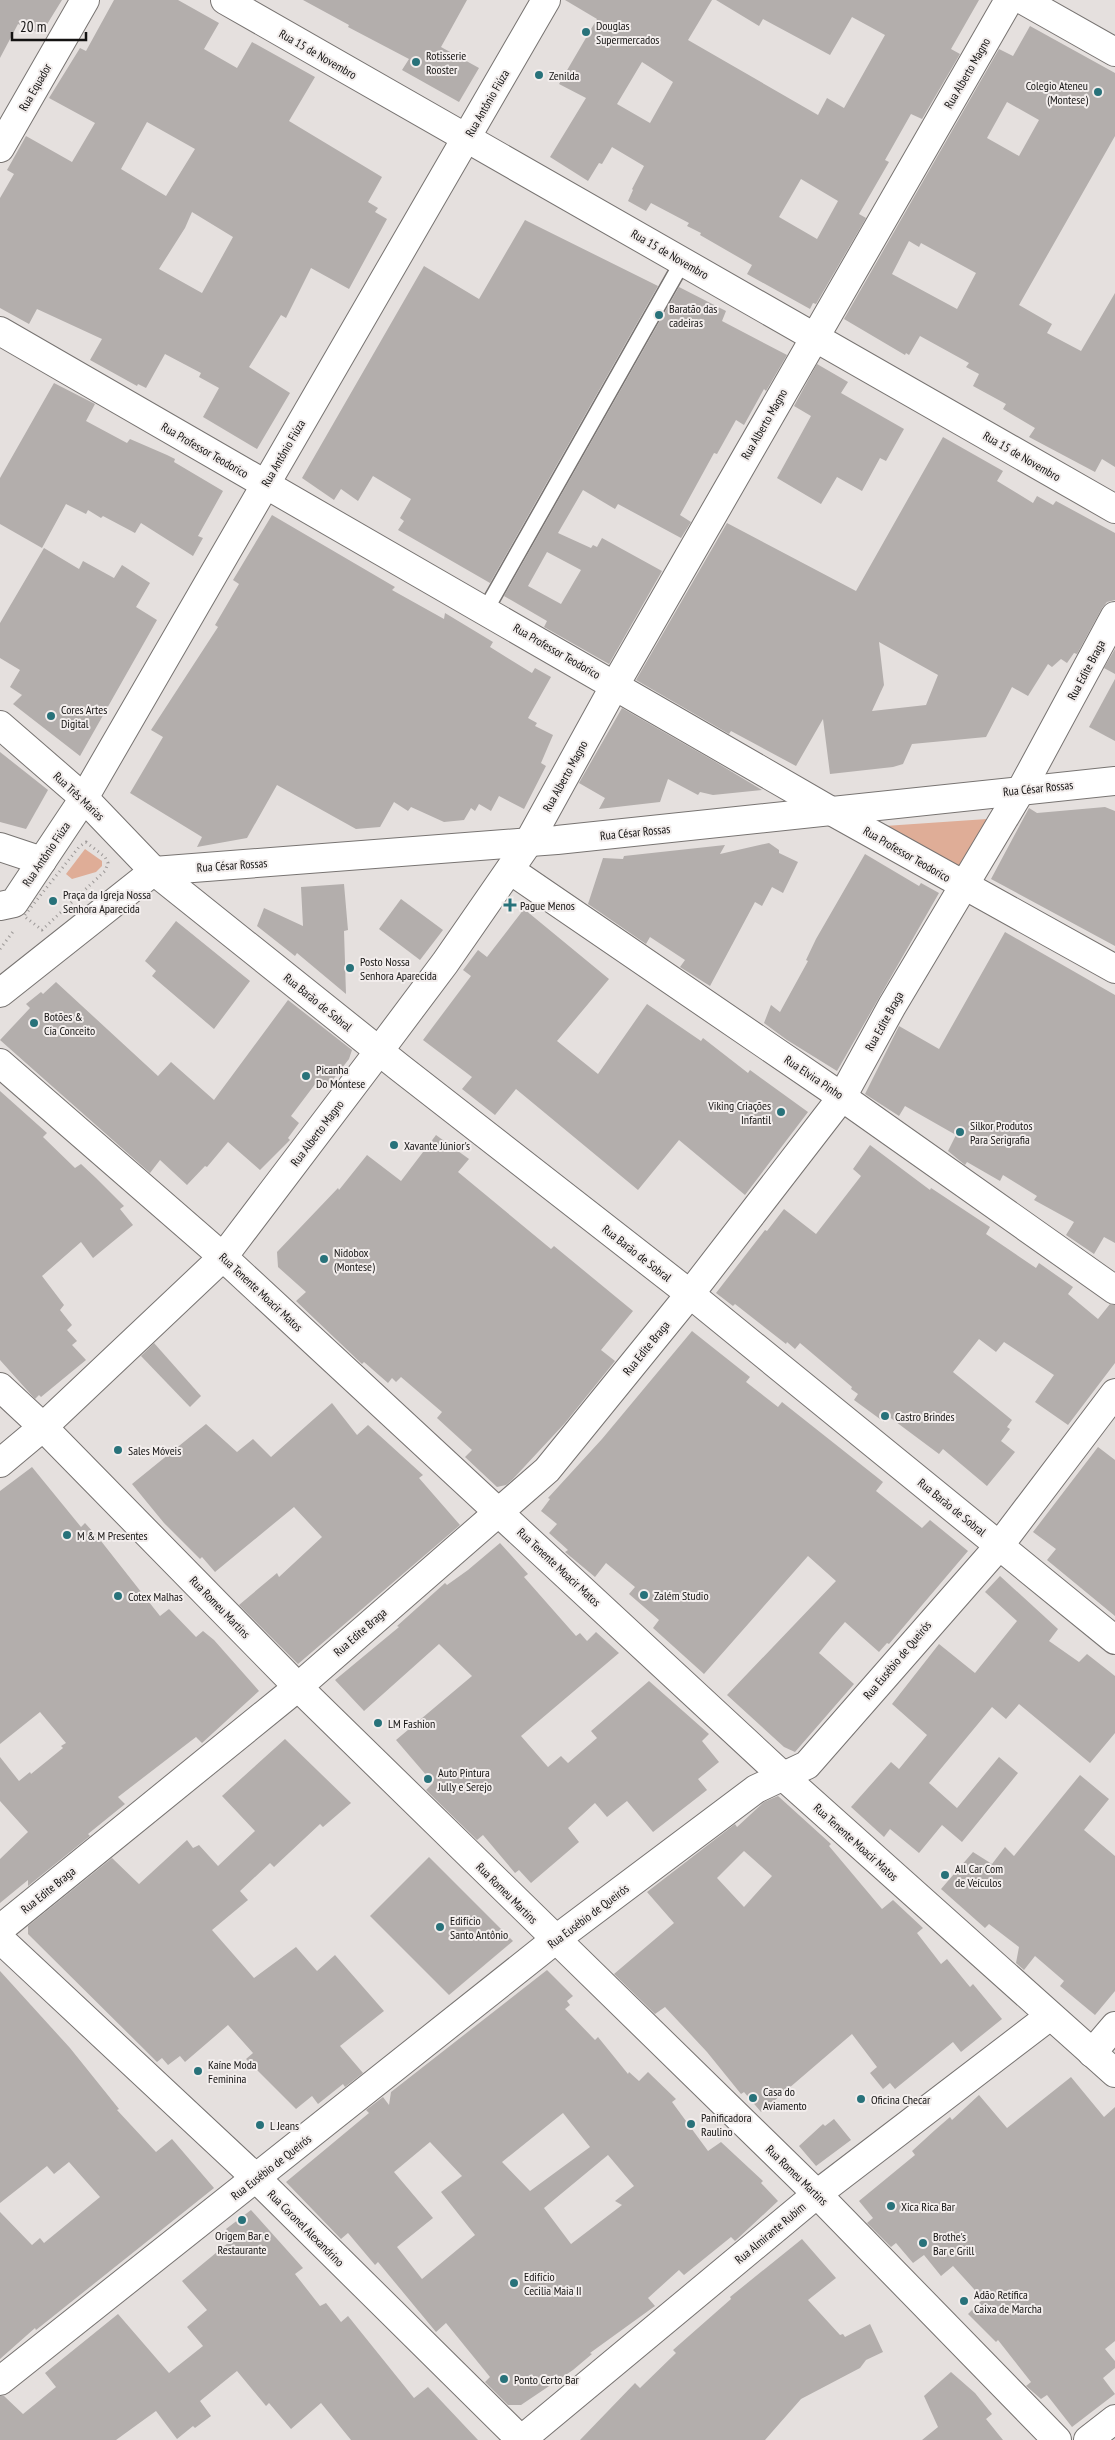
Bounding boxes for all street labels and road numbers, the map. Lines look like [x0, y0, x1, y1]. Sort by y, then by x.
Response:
street label: Rua 15 de Novembro [277, 26, 359, 82]
street label: Rua Alberto Magno [941, 35, 993, 111]
street label: Rua Equador [15, 60, 55, 113]
street label: Rua Antônio Fiúza [462, 67, 512, 139]
street label: Rua 15 de Novembro [629, 226, 711, 282]
street label: Rua Alberto Magno [738, 386, 790, 462]
street label: Rua Antônio Fiúza [258, 417, 308, 489]
street label: Rua Professor Teodorico [159, 419, 251, 481]
street label: Rua 15 de Novembro [981, 428, 1063, 484]
street label: Rua Professor Teodorico [511, 620, 603, 682]
street label: Rua Edite Braga [1064, 637, 1108, 703]
street label: Rua Alberto Magno [539, 738, 591, 814]
street label: Rua Três Marias [50, 769, 108, 823]
street label: Rua César Rossas [1002, 777, 1074, 799]
street label: Rua Antônio Fiúza [19, 819, 73, 889]
street label: Rua César Rossas [599, 821, 671, 843]
street label: Rua Professor Teodorico [861, 823, 953, 885]
street label: Rua César Rossas [196, 855, 268, 875]
street label: Rua Barão de Sobral [281, 970, 355, 1034]
street label: Rua Edite Braga [862, 988, 907, 1053]
street label: Rua Elvira Pinho [782, 1052, 846, 1102]
street label: Rua Alberto Magno [287, 1097, 347, 1169]
street label: Rua Barão de Sobral [599, 1221, 675, 1285]
street label: Rua Tenente Moacir Matos [216, 1250, 306, 1334]
street label: Rua Edite Braga [619, 1318, 673, 1378]
street label: Rua Barão de Sobral [915, 1475, 989, 1539]
street label: Rua Tenente Moacir Matos [514, 1525, 604, 1609]
street label: Rua Romeu Martins [187, 1573, 253, 1641]
street label: Rua Edite Braga [330, 1605, 390, 1659]
street label: Rua Eusébio de Queirós [860, 1618, 934, 1702]
street label: Rua Tenente Moacir Matos [811, 1800, 901, 1884]
street label: Rua Romeu Martins [473, 1859, 541, 1927]
street label: Rua Edite Braga [18, 1863, 78, 1917]
street label: Rua Eusébio de Queirós [544, 1881, 632, 1951]
street label: Rua Eusébio de Queirós [228, 2131, 314, 2203]
street label: Rua Romeu Martins [763, 2142, 831, 2208]
street label: Rua Coronel Alexandrino [265, 2187, 347, 2269]
street label: Rua Almirante Rubim [732, 2199, 808, 2267]

